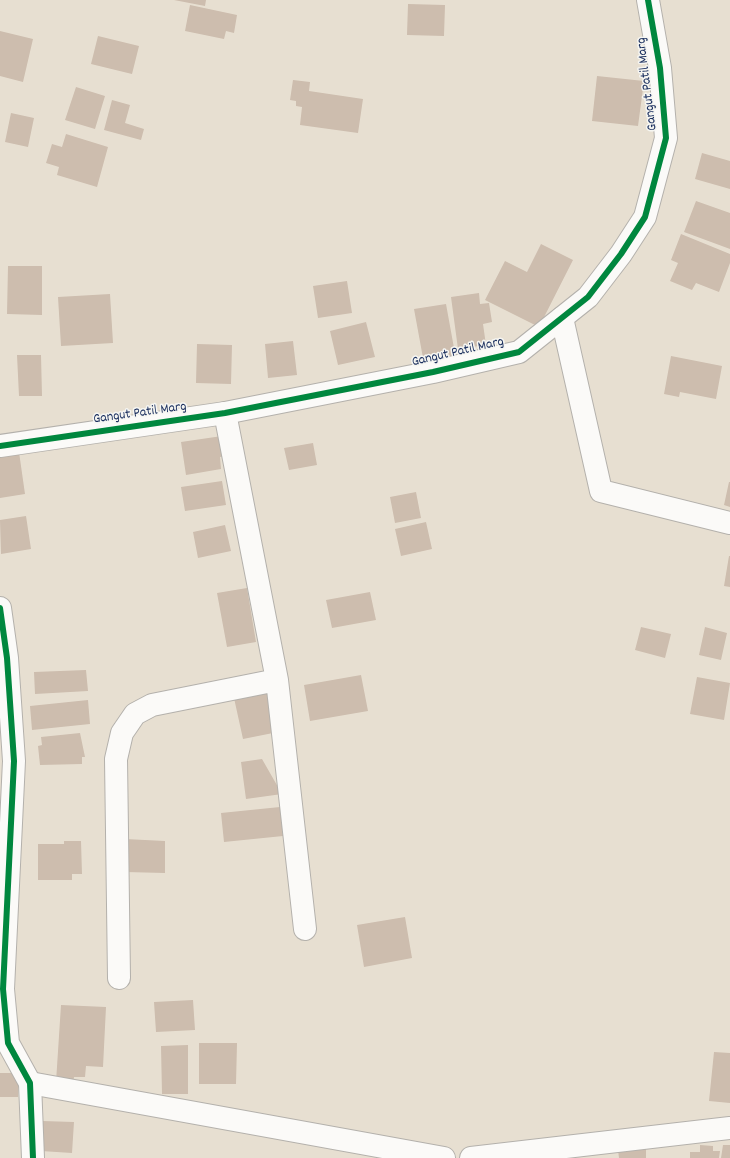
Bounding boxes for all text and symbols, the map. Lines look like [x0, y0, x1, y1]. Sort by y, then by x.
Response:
street label: Gangut Patil Marg [634, 36, 662, 132]
street label: Gangut Patil Marg [410, 334, 506, 372]
street label: Gangut Patil Marg [92, 399, 188, 429]

